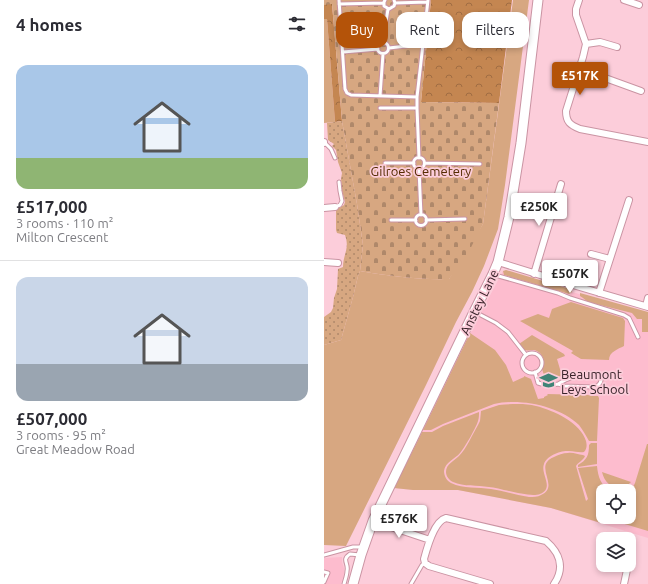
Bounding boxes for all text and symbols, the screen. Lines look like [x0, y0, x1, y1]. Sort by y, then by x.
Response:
chip: Buy [336, 12, 388, 48]
chip: Rent [396, 12, 454, 48]
chip: Filters [462, 12, 529, 48]
icon: filters [286, 13, 308, 35]
text: 4 homes [16, 15, 82, 34]
pin: £517K [552, 62, 608, 96]
text: £517K [561, 68, 599, 82]
icon: home [126, 91, 198, 163]
park label: Gilroes Cemetery [371, 164, 471, 178]
pin: £250K [511, 193, 567, 227]
text: £517,000 [16, 197, 87, 216]
text: £250K [520, 199, 558, 213]
text: 3 rooms · 110 m² [16, 216, 113, 230]
text: Milton Crescent [16, 230, 108, 244]
pin: £507K [542, 260, 598, 294]
text: £507K [551, 266, 589, 280]
street label: Anstey Lane [457, 267, 501, 337]
icon: home [126, 303, 198, 375]
place label: Beaumont Leys School [561, 367, 629, 396]
school or university icon: Beaumont Leys School [538, 371, 558, 391]
text: £507,000 [16, 409, 87, 428]
text: 3 rooms · 95 m² [16, 428, 106, 442]
text: Great Meadow Road [16, 442, 135, 456]
map controls [596, 484, 636, 572]
button: locate [596, 484, 636, 524]
pin: £576K [371, 505, 427, 539]
text: £576K [380, 511, 418, 525]
button: layers [596, 532, 636, 572]

